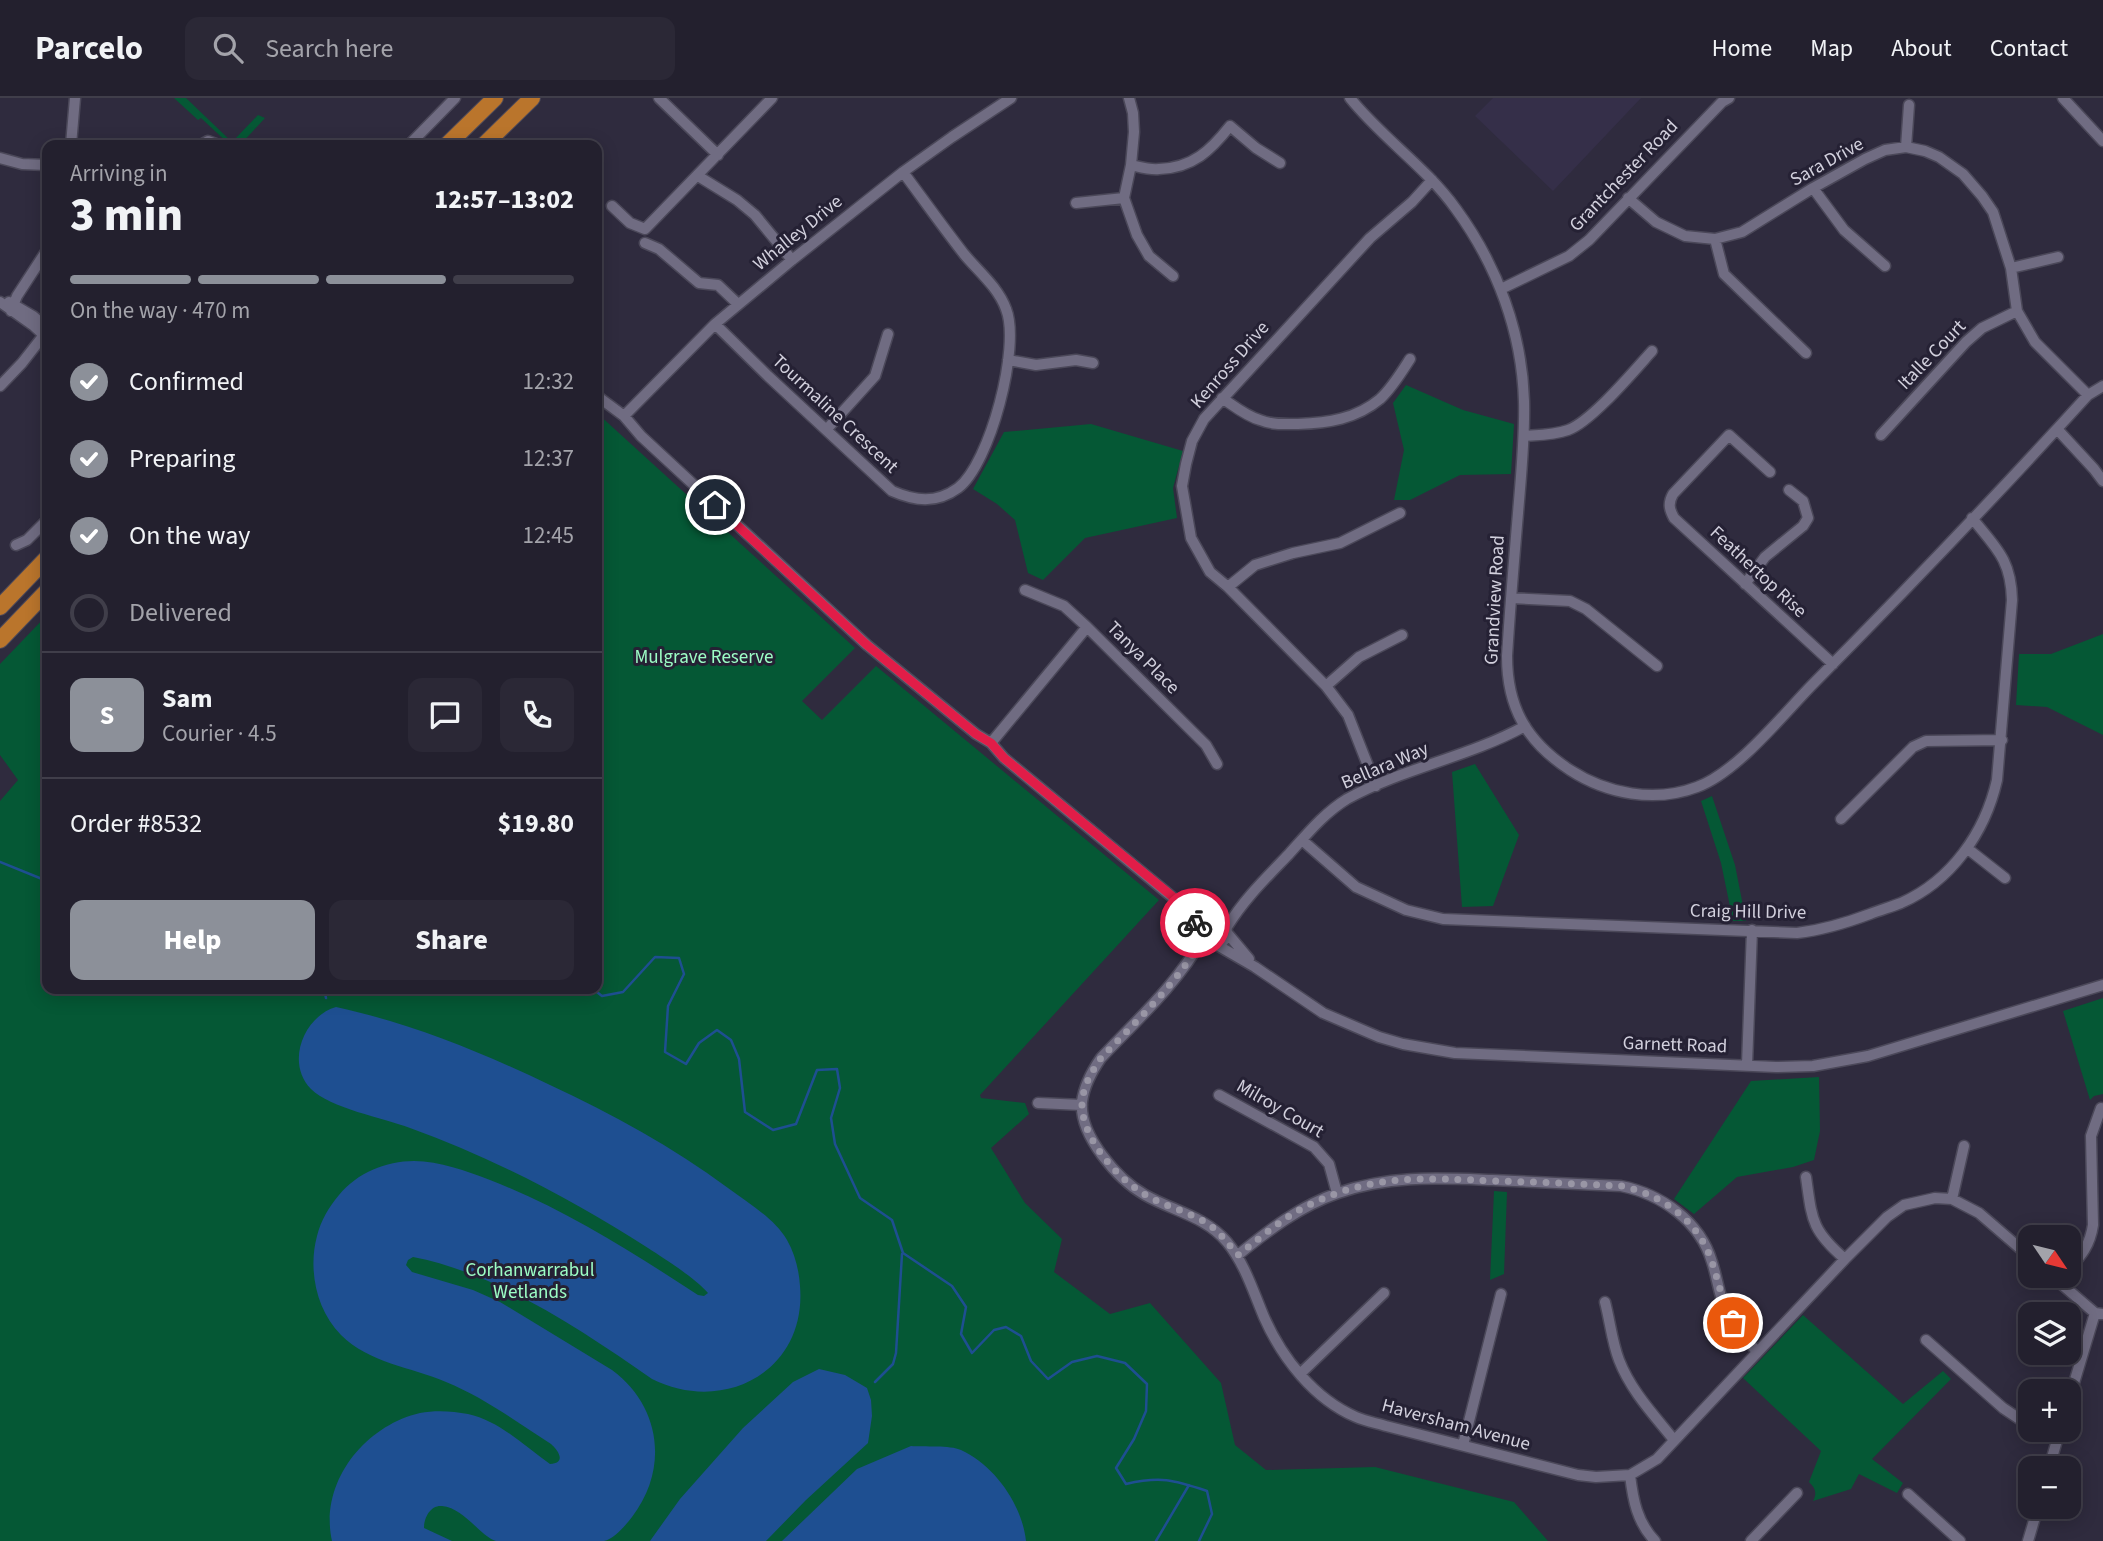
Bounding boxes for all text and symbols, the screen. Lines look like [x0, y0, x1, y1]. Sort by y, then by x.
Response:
search box [185, 17, 675, 80]
text: Parcelo [35, 25, 143, 72]
icon: search [209, 29, 247, 67]
text: Search here [265, 30, 393, 67]
text: Home [1712, 31, 1772, 66]
text: Map [1810, 31, 1853, 66]
text: About [1891, 31, 1952, 66]
text: Contact [1990, 31, 2068, 66]
street label: Grantchester Road [1563, 114, 1685, 238]
street label: Sara Drive [1785, 131, 1869, 193]
text: Arriving in [70, 157, 168, 190]
text: 12:57–13:02 [434, 181, 574, 218]
text: 3 min [70, 183, 183, 248]
street label: Whalley Drive [748, 189, 848, 277]
text: On the way · 470 m [70, 294, 250, 327]
street label: Italle Court [1892, 314, 1973, 396]
street label: Kenross Drive [1184, 315, 1276, 415]
street label: Tourmaline Crescent [766, 348, 905, 480]
icon: check [70, 363, 108, 401]
text: Confirmed [129, 363, 244, 400]
text: 12:32 [523, 365, 574, 398]
icon: check [70, 440, 108, 478]
text: Preparing [129, 440, 235, 477]
text: 12:37 [523, 442, 574, 475]
pin [685, 475, 745, 535]
icon: home [696, 486, 734, 524]
icon: check [70, 517, 108, 555]
text: On the way [129, 517, 250, 554]
text: 12:45 [523, 519, 574, 552]
street label: Feathertop Rise [1703, 520, 1813, 624]
street label: Grandview Road [1478, 535, 1512, 665]
text: Delivered [129, 594, 232, 631]
street label: Tanya Place [1100, 615, 1186, 701]
park label: Mulgrave Reserve [634, 644, 774, 671]
button: chat [408, 678, 482, 752]
button: phone [500, 678, 574, 752]
text: Sam [162, 680, 212, 717]
text: S [100, 697, 114, 734]
text: Courier · 4.5 [162, 717, 277, 750]
street label: Bellara Way [1337, 735, 1433, 796]
text: Order #8532 [70, 805, 202, 842]
text: $19.80 [498, 805, 574, 842]
courier [1160, 888, 1230, 958]
street label: Craig Hill Drive [1690, 897, 1806, 927]
button: Help [70, 900, 315, 980]
button: Share [329, 900, 574, 980]
icon: bike [1176, 904, 1214, 942]
street label: Garnett Road [1622, 1030, 1728, 1060]
street label: Milroy Court [1231, 1073, 1329, 1145]
north arrow [2018, 1225, 2081, 1288]
map controls [2018, 1225, 2081, 1519]
park label: Corhanwarrabul Wetlands [465, 1257, 595, 1306]
pin [1703, 1293, 1763, 1353]
button: layers [2018, 1302, 2081, 1365]
icon: bag [1714, 1304, 1752, 1342]
button: + [2018, 1379, 2081, 1442]
street label: Haversham Avenue [1379, 1392, 1533, 1458]
button: − [2018, 1456, 2081, 1519]

